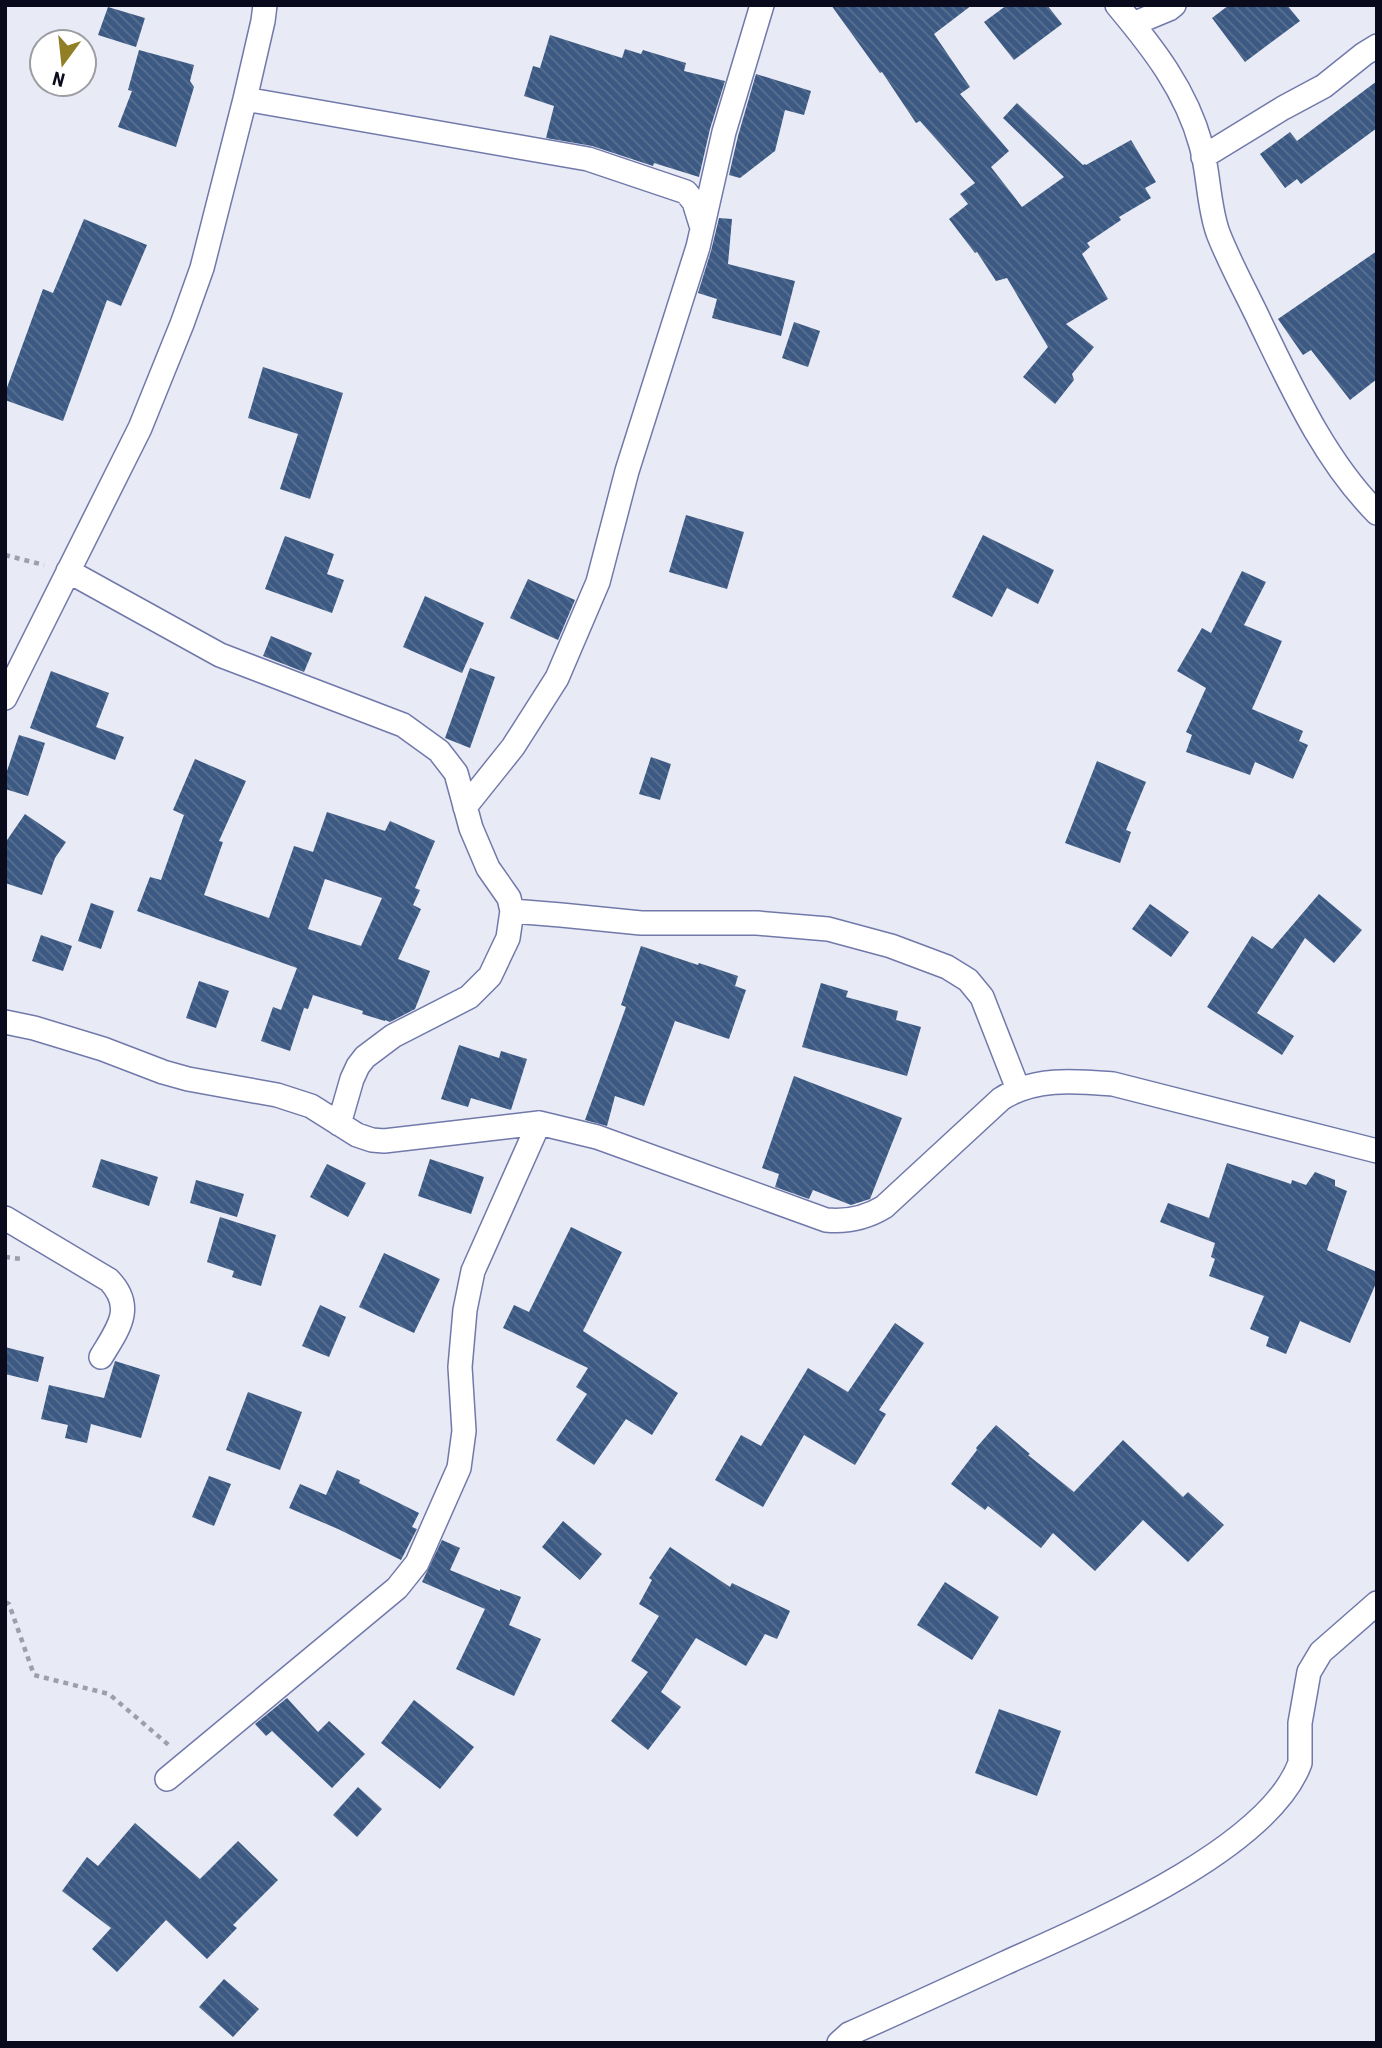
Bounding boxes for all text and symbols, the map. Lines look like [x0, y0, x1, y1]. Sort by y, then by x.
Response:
north arrow [28, 28, 98, 98]
text: N [50, 66, 67, 92]

